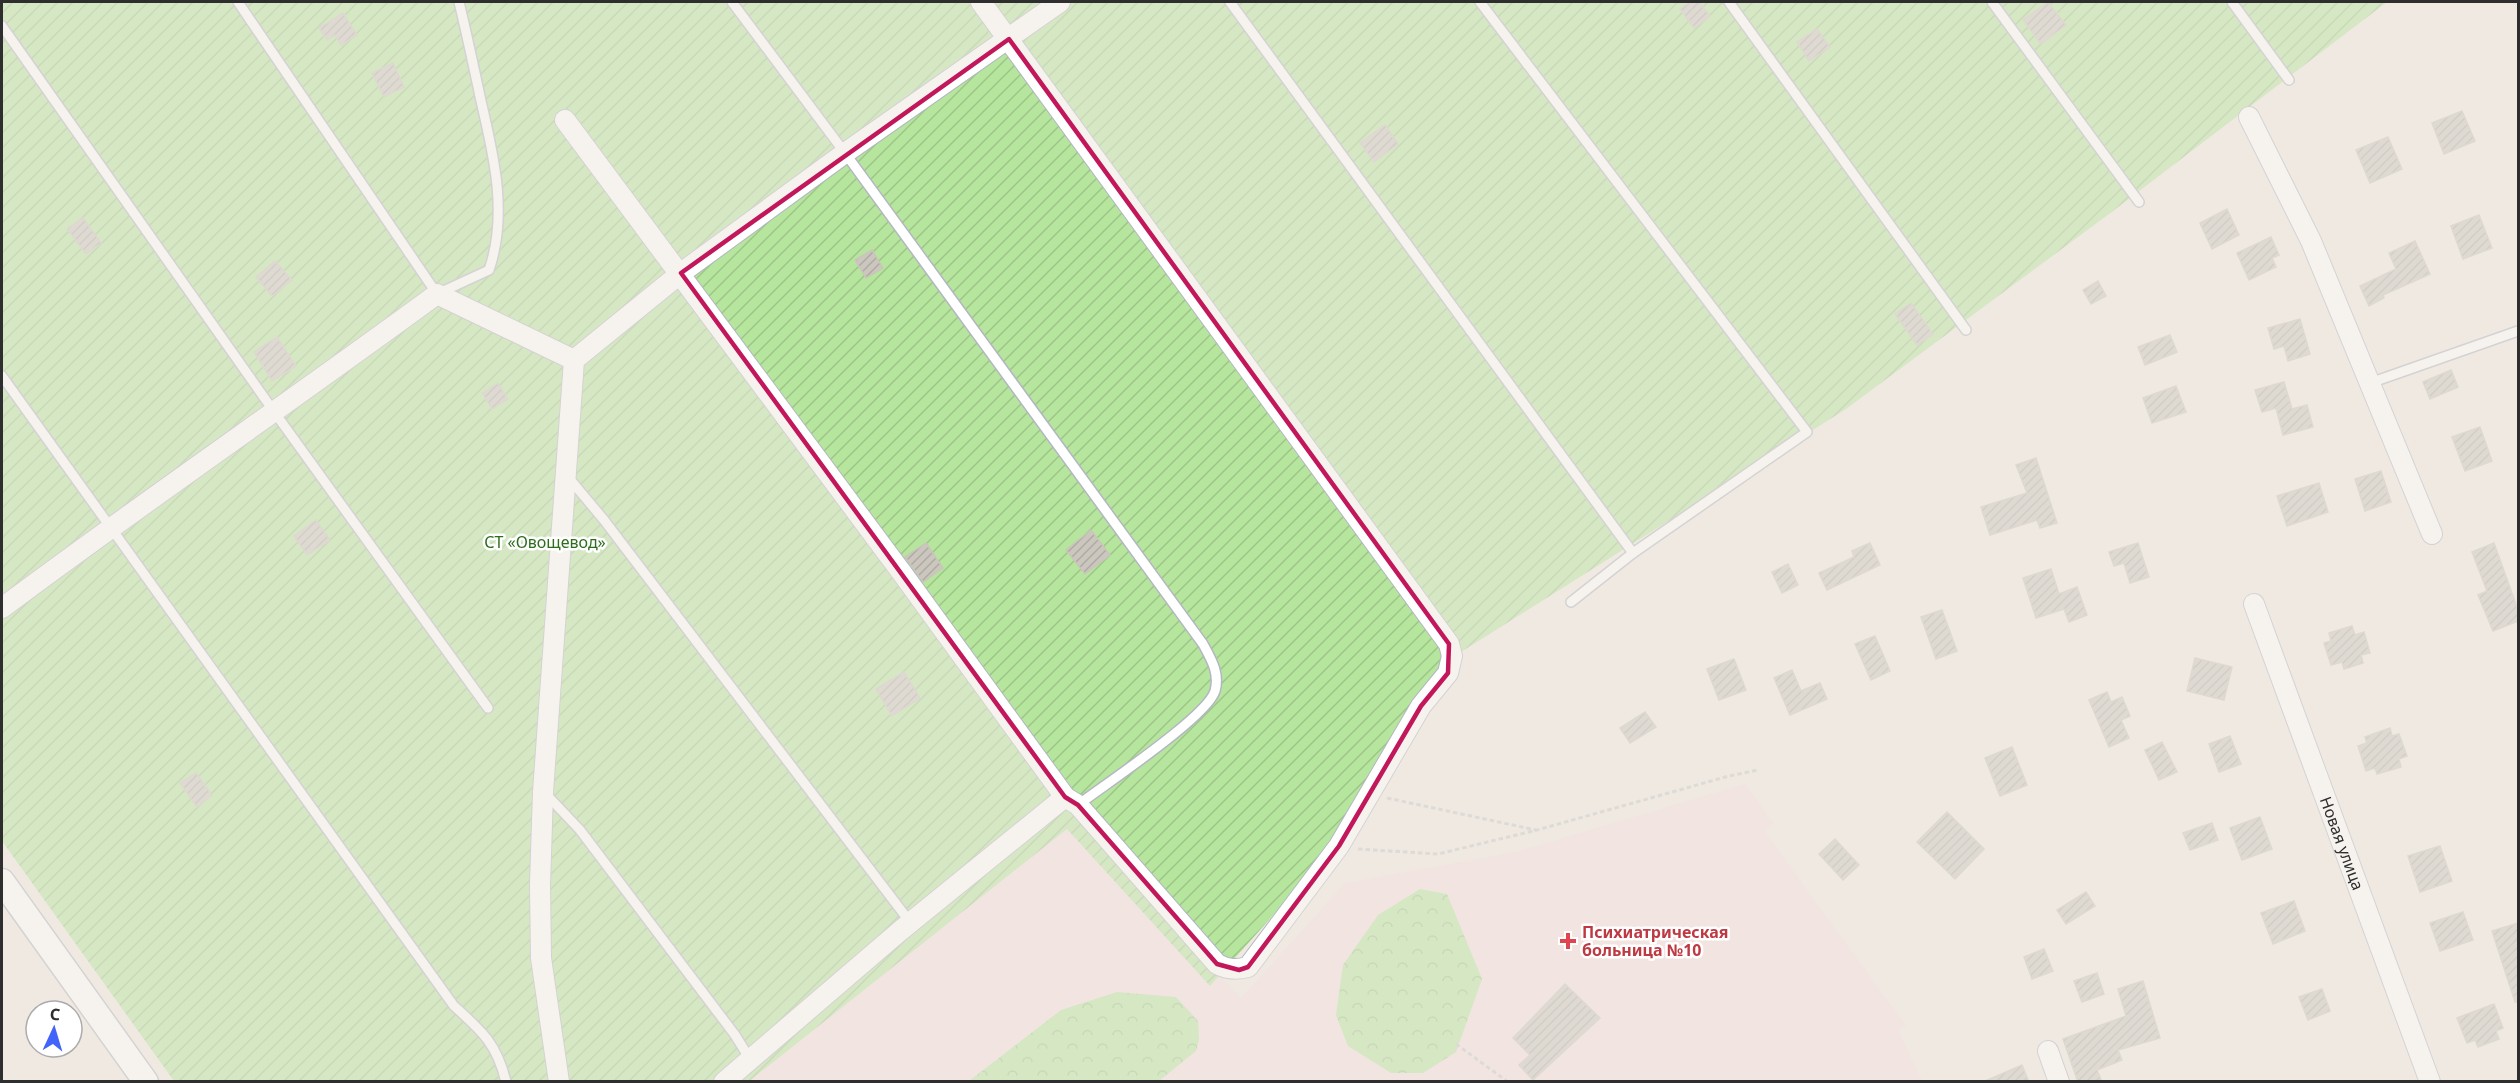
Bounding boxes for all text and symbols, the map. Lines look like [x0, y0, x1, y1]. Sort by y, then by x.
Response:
park label: СТ «Овощевод» [484, 531, 606, 553]
street label: Новая улица [2315, 793, 2369, 893]
place label: Психиатрическая больница №10 [1582, 921, 1728, 961]
marker: Психиатрическая больница №10 [1559, 932, 1577, 950]
north arrow [24, 999, 84, 1059]
text: С [49, 1003, 61, 1025]

